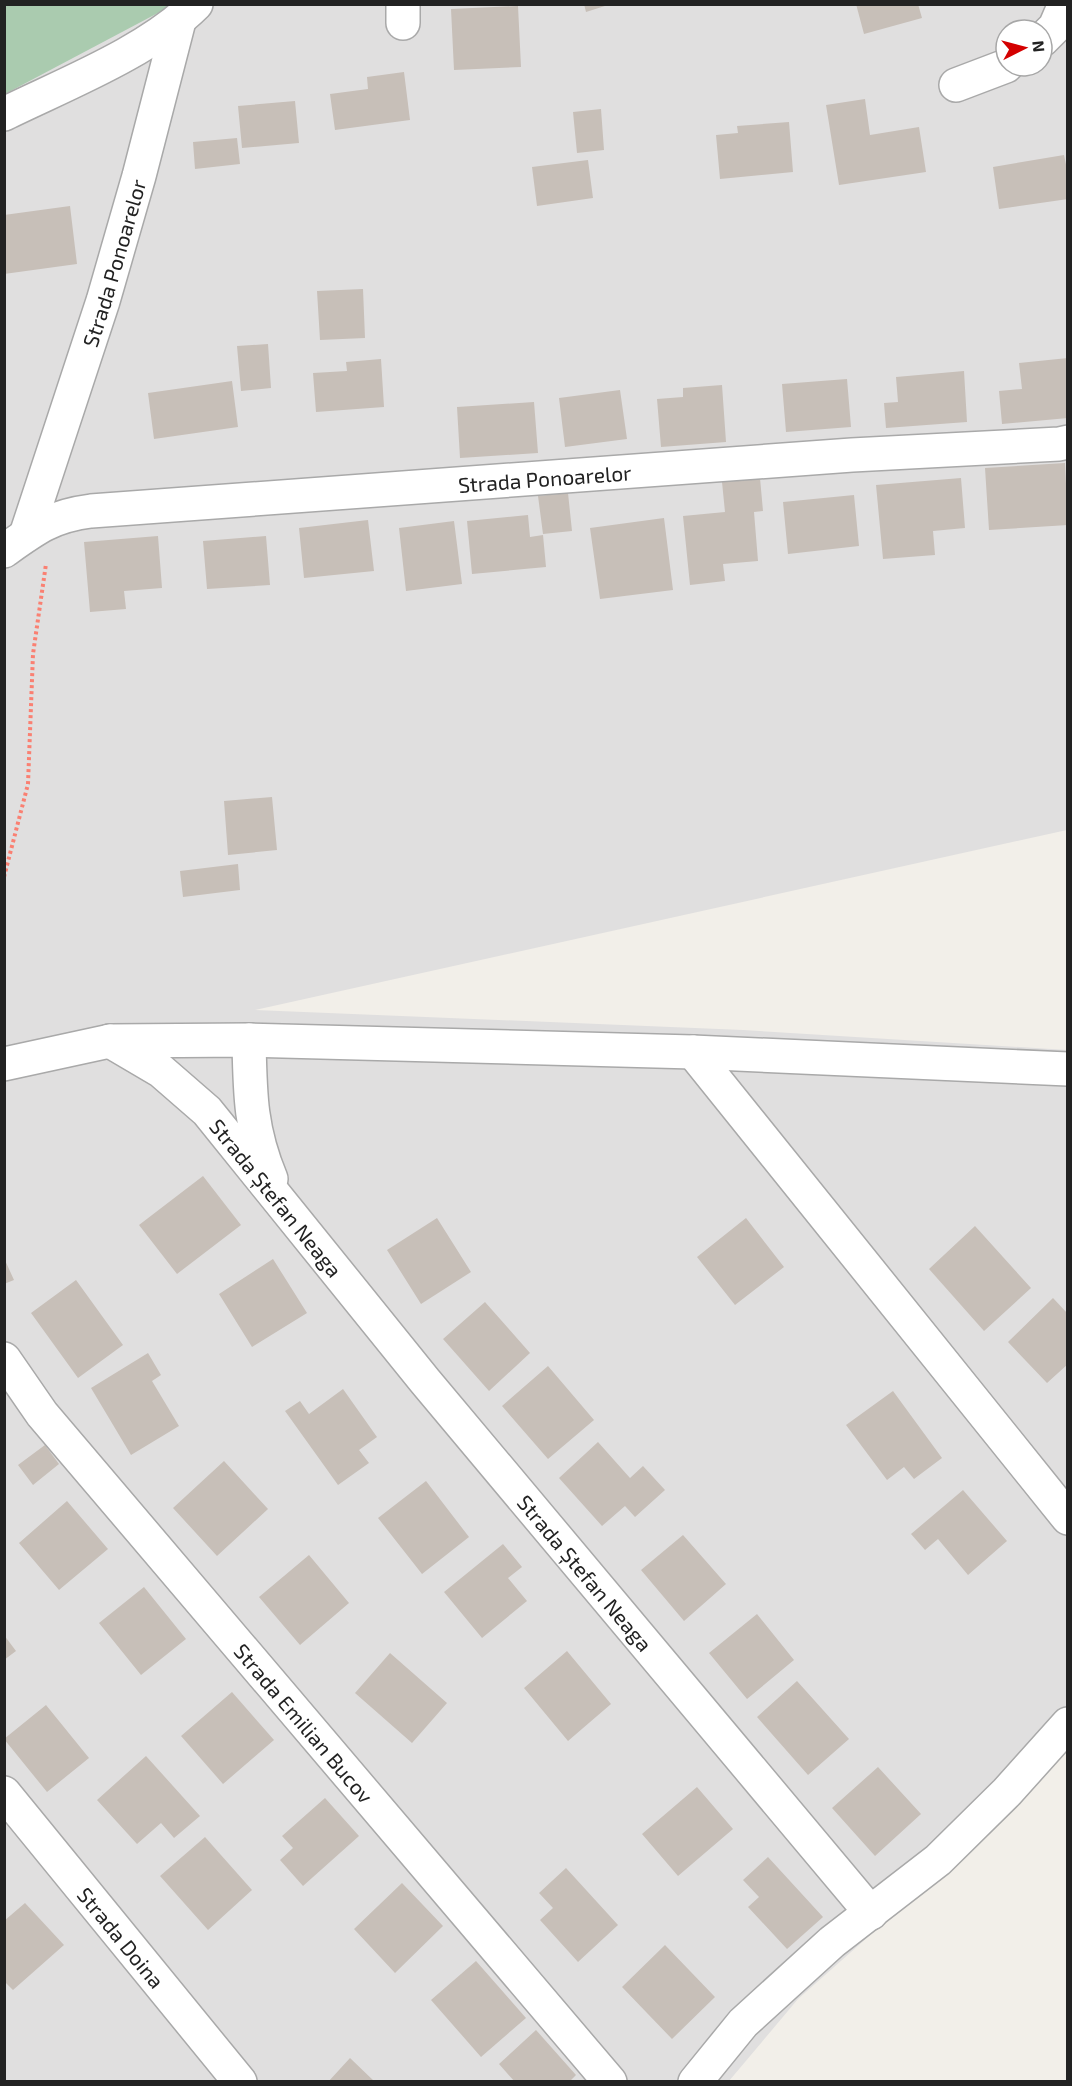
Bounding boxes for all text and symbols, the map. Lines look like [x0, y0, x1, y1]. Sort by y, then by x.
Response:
north arrow [994, 18, 1054, 78]
text: N [1029, 40, 1049, 53]
street label: Strada Ponoarelor [76, 175, 150, 350]
street label: Strada Ponoarelor [457, 459, 633, 496]
street label: Strada Ștefan Neaga [205, 1113, 348, 1281]
street label: Strada Ștefan Neaga [513, 1489, 658, 1656]
street label: Strada Emilian Bucov [230, 1638, 379, 1807]
street label: Strada Doina [73, 1882, 170, 1993]

